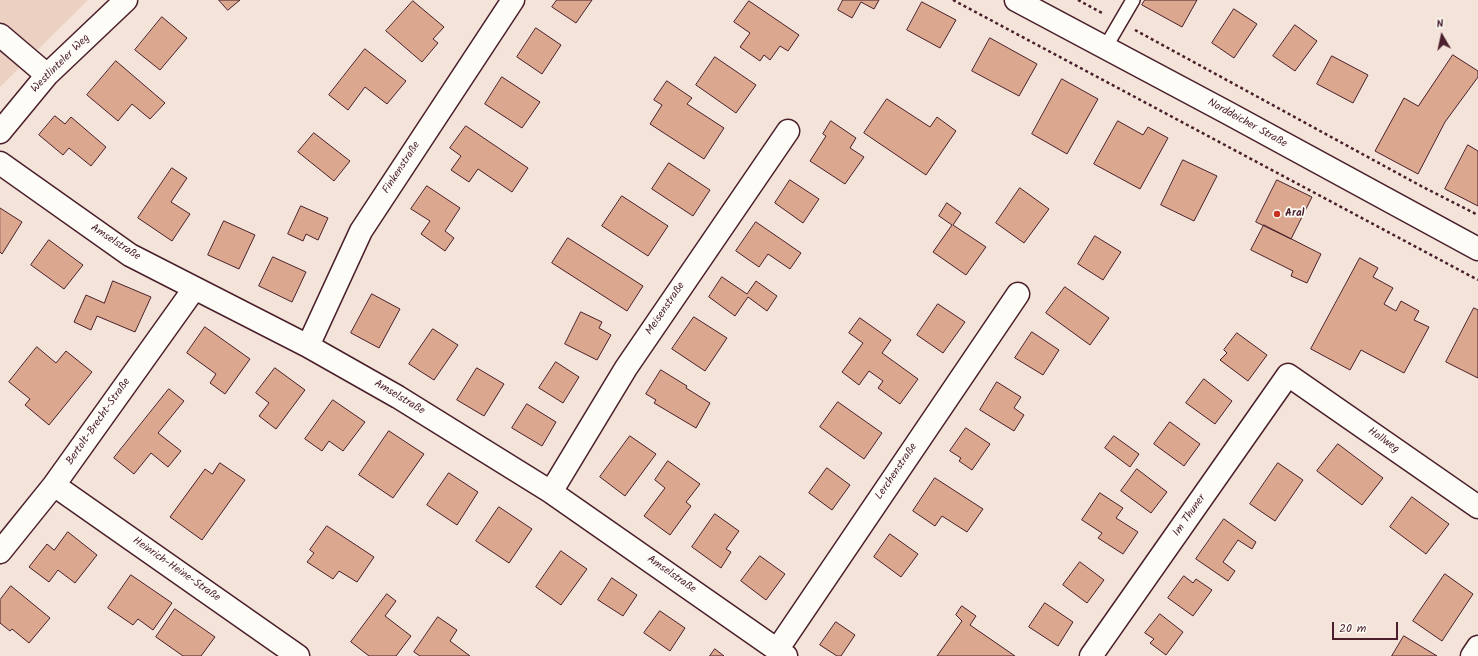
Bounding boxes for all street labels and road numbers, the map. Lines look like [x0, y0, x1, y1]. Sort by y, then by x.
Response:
street label: Westlinteler Weg [29, 32, 93, 96]
street label: Norddeicher Straße [1205, 97, 1289, 151]
street label: Finkenstraße [380, 140, 424, 196]
street label: Amselstraße [88, 222, 142, 264]
street label: Meisenstraße [644, 280, 688, 338]
street label: Bertolt-Brecht-Straße [64, 376, 134, 468]
street label: Amselstraße [371, 378, 427, 418]
street label: Hollweg [1365, 425, 1401, 457]
street label: Lerchenstraße [873, 441, 921, 503]
street label: Im Thuner [1171, 493, 1209, 539]
street label: Heinrich-Heine-Straße [130, 535, 222, 605]
street label: Amselstraße [644, 553, 698, 597]

